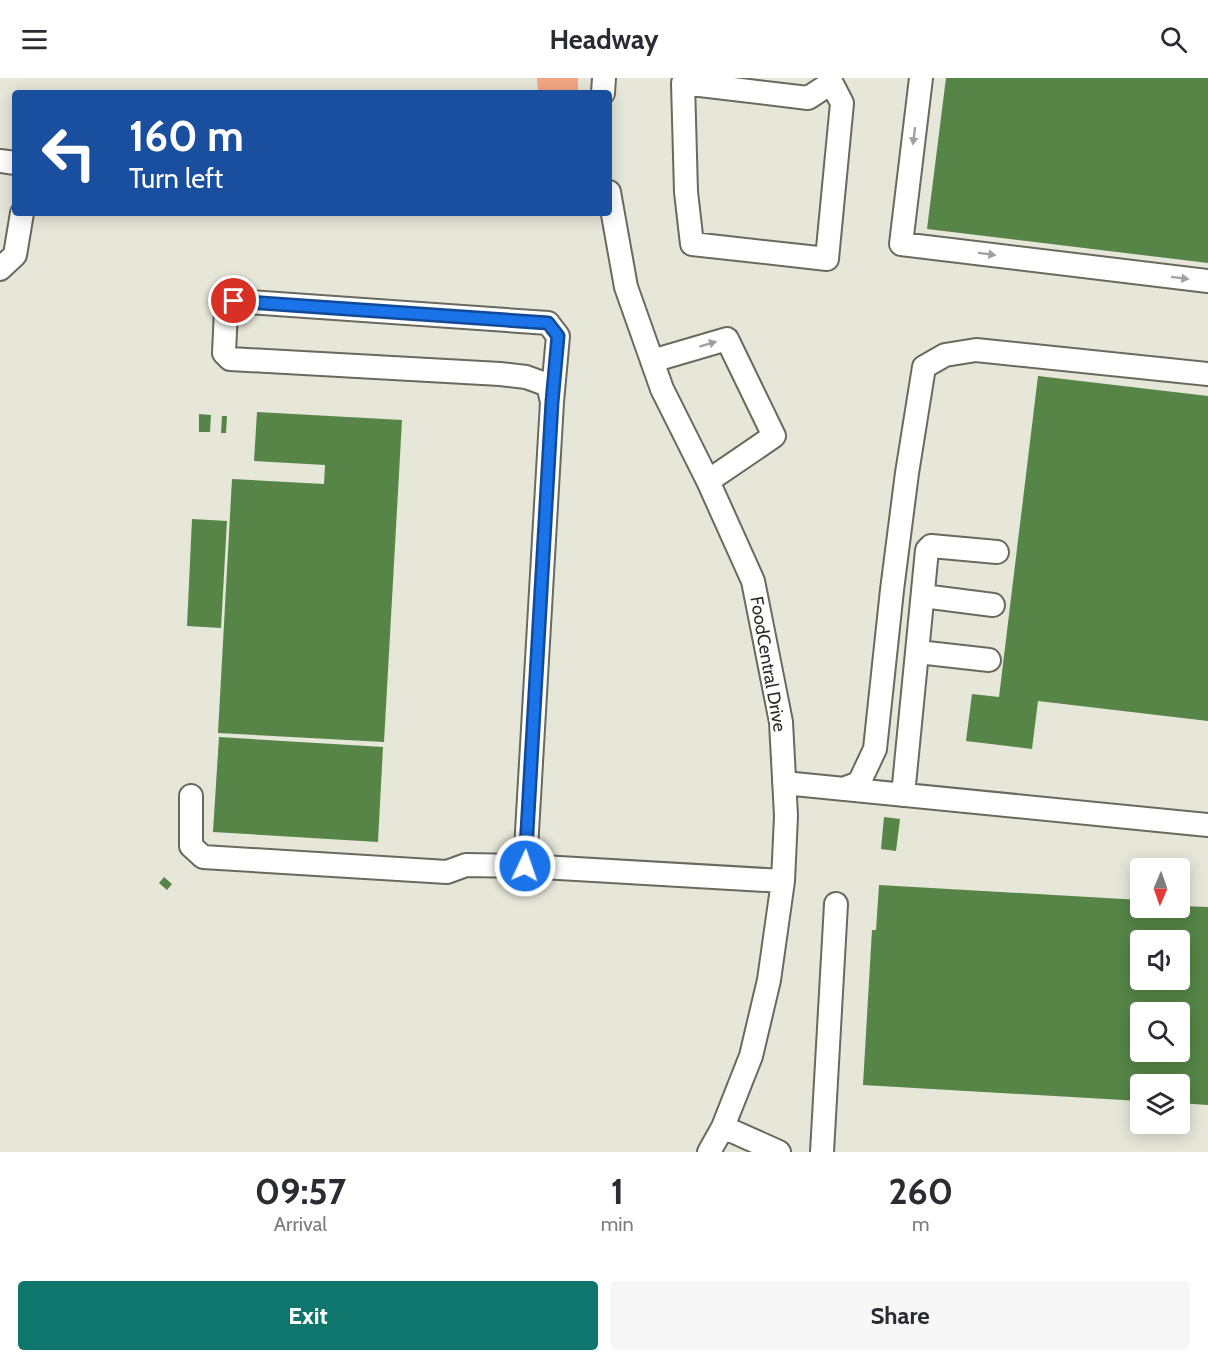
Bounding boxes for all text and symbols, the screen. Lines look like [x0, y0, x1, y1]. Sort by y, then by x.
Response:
icon: menu [18, 23, 51, 56]
text: Headway [550, 23, 658, 56]
icon: search [1157, 23, 1190, 56]
text: 160 m [129, 110, 244, 162]
icon: left [30, 114, 108, 192]
one-way arrow [909, 127, 919, 146]
text: Turn left [129, 162, 223, 195]
one-way arrow [977, 250, 996, 259]
one-way arrow [1171, 273, 1190, 283]
pin [208, 275, 259, 326]
icon: arrive [217, 284, 250, 317]
one-way arrow [699, 339, 717, 348]
street label: FoodCentral Drive [745, 595, 791, 733]
position arrow [493, 834, 557, 898]
north arrow [1130, 858, 1190, 918]
map controls [1130, 858, 1190, 1134]
button: sound [1130, 930, 1190, 990]
button: search [1130, 1002, 1190, 1062]
button: layers [1130, 1074, 1190, 1134]
text: 09:57 [255, 1169, 346, 1213]
text: 1 [611, 1169, 624, 1213]
text: 260 [889, 1169, 953, 1213]
text: Arrival [274, 1212, 327, 1236]
text: min [601, 1212, 634, 1236]
text: m [912, 1212, 930, 1236]
button: Exit [18, 1281, 598, 1350]
button: Share [610, 1281, 1190, 1350]

